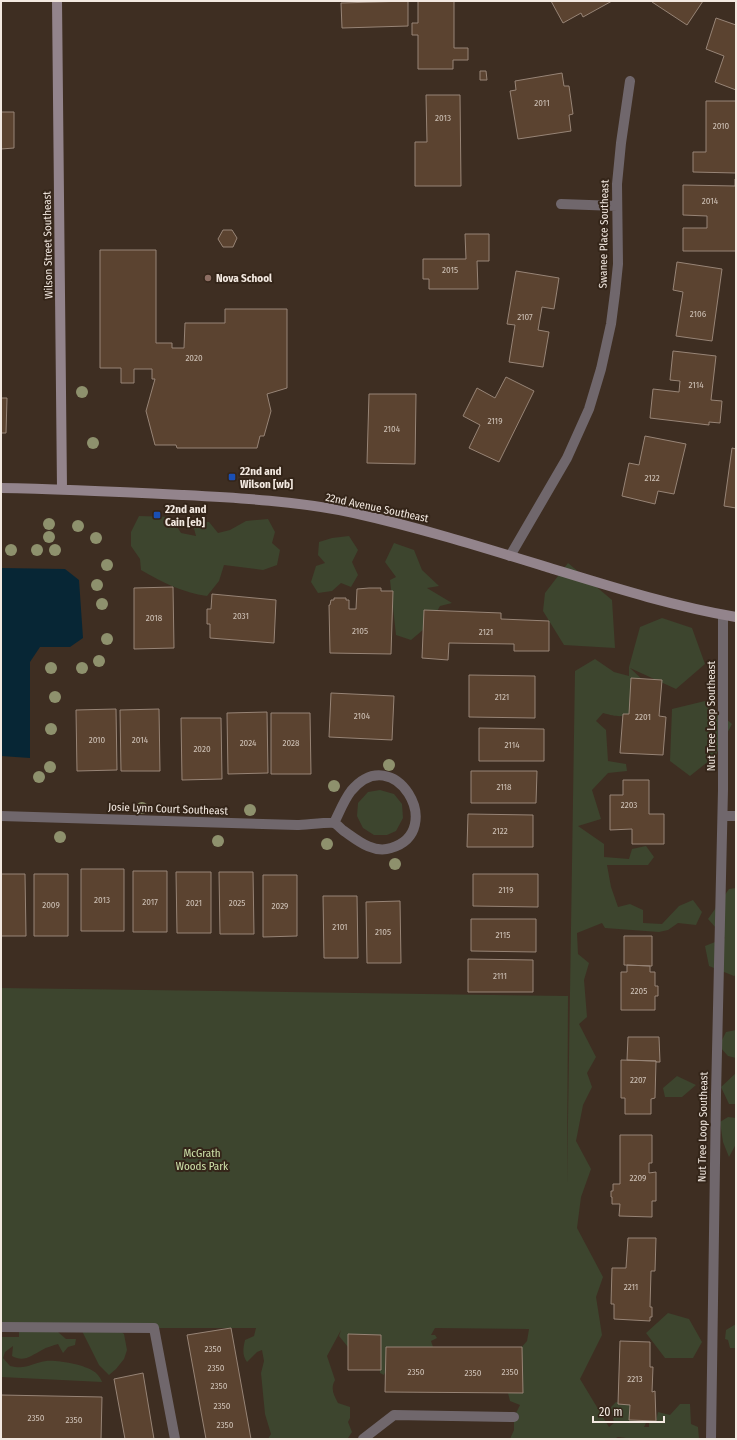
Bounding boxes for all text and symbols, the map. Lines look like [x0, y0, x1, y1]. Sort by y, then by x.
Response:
house number: 2011 [534, 98, 550, 108]
house number: 2013 [435, 113, 451, 123]
house number: 2010 [713, 121, 730, 131]
street label: Swanee Place Southeast [597, 179, 611, 289]
street label: Wilson Street Southeast [41, 191, 55, 299]
house number: 2014 [702, 196, 719, 206]
house number: 2015 [442, 265, 458, 275]
place label: Nova School [216, 272, 273, 285]
marker: Nova School [203, 273, 213, 283]
house number: 2106 [690, 309, 707, 319]
house number: 2107 [517, 312, 533, 322]
house number: 2020 [185, 353, 203, 363]
house number: 2114 [688, 380, 704, 390]
house number: 2119 [487, 416, 503, 426]
house number: 2104 [384, 424, 401, 434]
place label: 22nd and Wilson [wb] [239, 465, 293, 491]
marker: 22nd and Wilson [wb] [227, 472, 237, 482]
house number: 2122 [644, 473, 660, 483]
street label: 22nd Avenue Southeast [324, 491, 430, 525]
place label: 22nd and Cain [eb] [164, 503, 206, 529]
marker: 22nd and Cain [eb] [152, 510, 162, 520]
house number: 2031 [233, 611, 249, 621]
house number: 2018 [146, 613, 163, 623]
house number: 2105 [352, 626, 368, 636]
house number: 2121 [479, 627, 493, 637]
street label: Nut Tree Loop Southeast [705, 660, 718, 771]
house number: 2121 [495, 692, 509, 702]
house number: 2104 [354, 711, 371, 721]
house number: 2201 [635, 712, 651, 722]
house number: 2010 [89, 735, 106, 745]
house number: 2014 [132, 735, 149, 745]
house number: 2024 [240, 738, 257, 748]
house number: 2028 [282, 738, 300, 748]
house number: 2114 [504, 740, 520, 750]
house number: 2020 [193, 744, 211, 754]
house number: 2118 [496, 782, 512, 792]
street label: Josie Lynn Court Southeast [108, 800, 228, 818]
house number: 2203 [621, 800, 637, 810]
house number: 2122 [492, 826, 508, 836]
house number: 2119 [498, 885, 514, 895]
house number: 2013 [94, 895, 110, 905]
house number: 2017 [142, 897, 158, 907]
house number: 2021 [186, 898, 202, 908]
house number: 2025 [229, 898, 245, 908]
house number: 2009 [42, 900, 60, 910]
house number: 2029 [272, 901, 288, 911]
house number: 2101 [332, 922, 348, 932]
house number: 2105 [375, 927, 391, 937]
house number: 2115 [496, 930, 510, 940]
house number: 2111 [493, 971, 507, 981]
house number: 2205 [631, 986, 647, 996]
street label: Nut Tree Loop Southeast [696, 1071, 710, 1182]
house number: 2207 [630, 1075, 646, 1085]
park label: McGrath Woods Park [176, 1147, 229, 1173]
house number: 2209 [630, 1173, 646, 1183]
house number: 2211 [624, 1282, 638, 1292]
house number: 2350 [205, 1344, 222, 1354]
house number: 2350 [208, 1363, 225, 1373]
house number: 2350 [408, 1367, 425, 1377]
house number: 2350 [502, 1367, 519, 1377]
house number: 2350 [465, 1368, 482, 1378]
house number: 2213 [627, 1374, 643, 1384]
house number: 2350 [211, 1381, 228, 1391]
scale bar [593, 1398, 664, 1424]
house number: 2350 [214, 1401, 231, 1411]
text: 20 m [599, 1405, 623, 1419]
house number: 2350 [28, 1413, 45, 1423]
house number: 2350 [66, 1415, 83, 1425]
house number: 2350 [217, 1420, 234, 1430]

